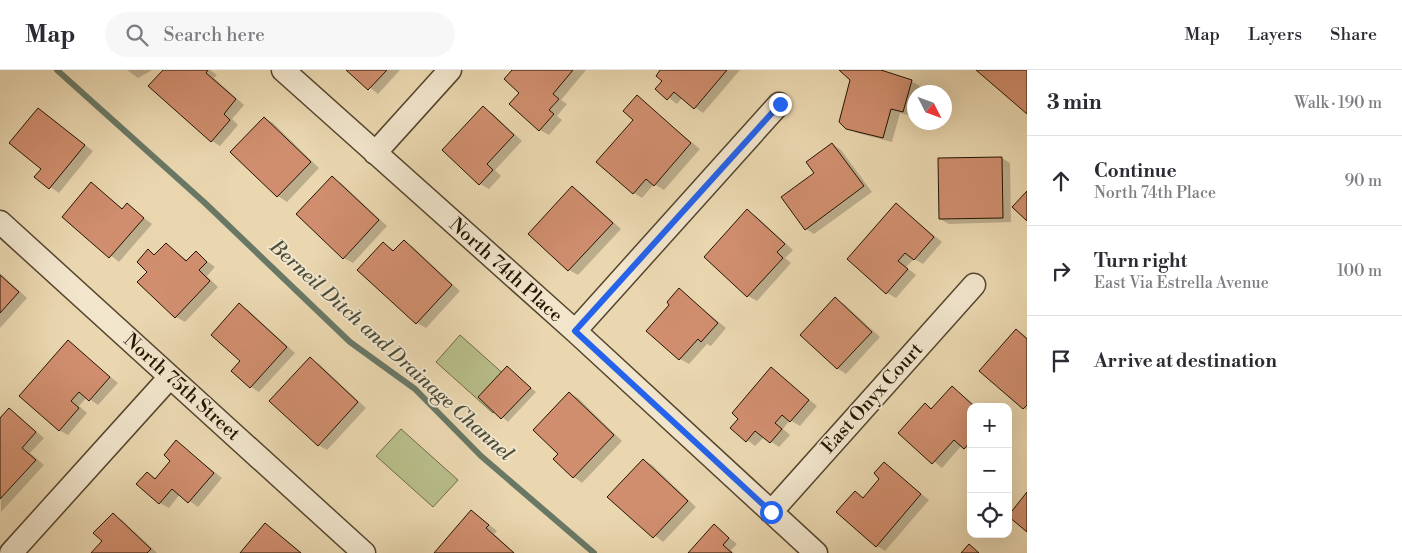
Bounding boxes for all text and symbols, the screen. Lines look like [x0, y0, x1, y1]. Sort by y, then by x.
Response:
search box [105, 12, 455, 57]
text: Map [25, 20, 75, 50]
icon: search [123, 21, 151, 49]
text: Search here [163, 23, 265, 47]
text: Map [1185, 23, 1220, 46]
text: Layers [1248, 23, 1302, 46]
text: Share [1330, 23, 1377, 46]
north arrow [907, 85, 952, 130]
text: 3 min [1047, 90, 1102, 116]
route end [769, 93, 792, 116]
text: Walk · 190 m [1294, 93, 1382, 113]
text: Continue [1094, 159, 1177, 183]
icon: ahead [1047, 167, 1075, 195]
text: 90 m [1344, 171, 1382, 191]
text: North 74th Place [1094, 183, 1216, 203]
street label: North 74th Place [444, 213, 568, 327]
water label: Berneil Ditch and Drainage Channel [263, 234, 518, 467]
text: Turn right [1094, 249, 1187, 273]
icon: right [1047, 257, 1075, 285]
text: 100 m [1337, 261, 1382, 281]
text: East Via Estrella Avenue [1094, 273, 1269, 293]
street label: North 75th Street [119, 328, 246, 446]
street label: East Onyx Court [816, 337, 928, 458]
icon: arrive [1047, 347, 1075, 375]
text: Arrive at destination [1094, 349, 1277, 373]
map controls [967, 403, 1012, 538]
button: + [967, 403, 1012, 448]
button: − [967, 448, 1012, 493]
button: locate [967, 493, 1012, 538]
route start [760, 501, 783, 524]

